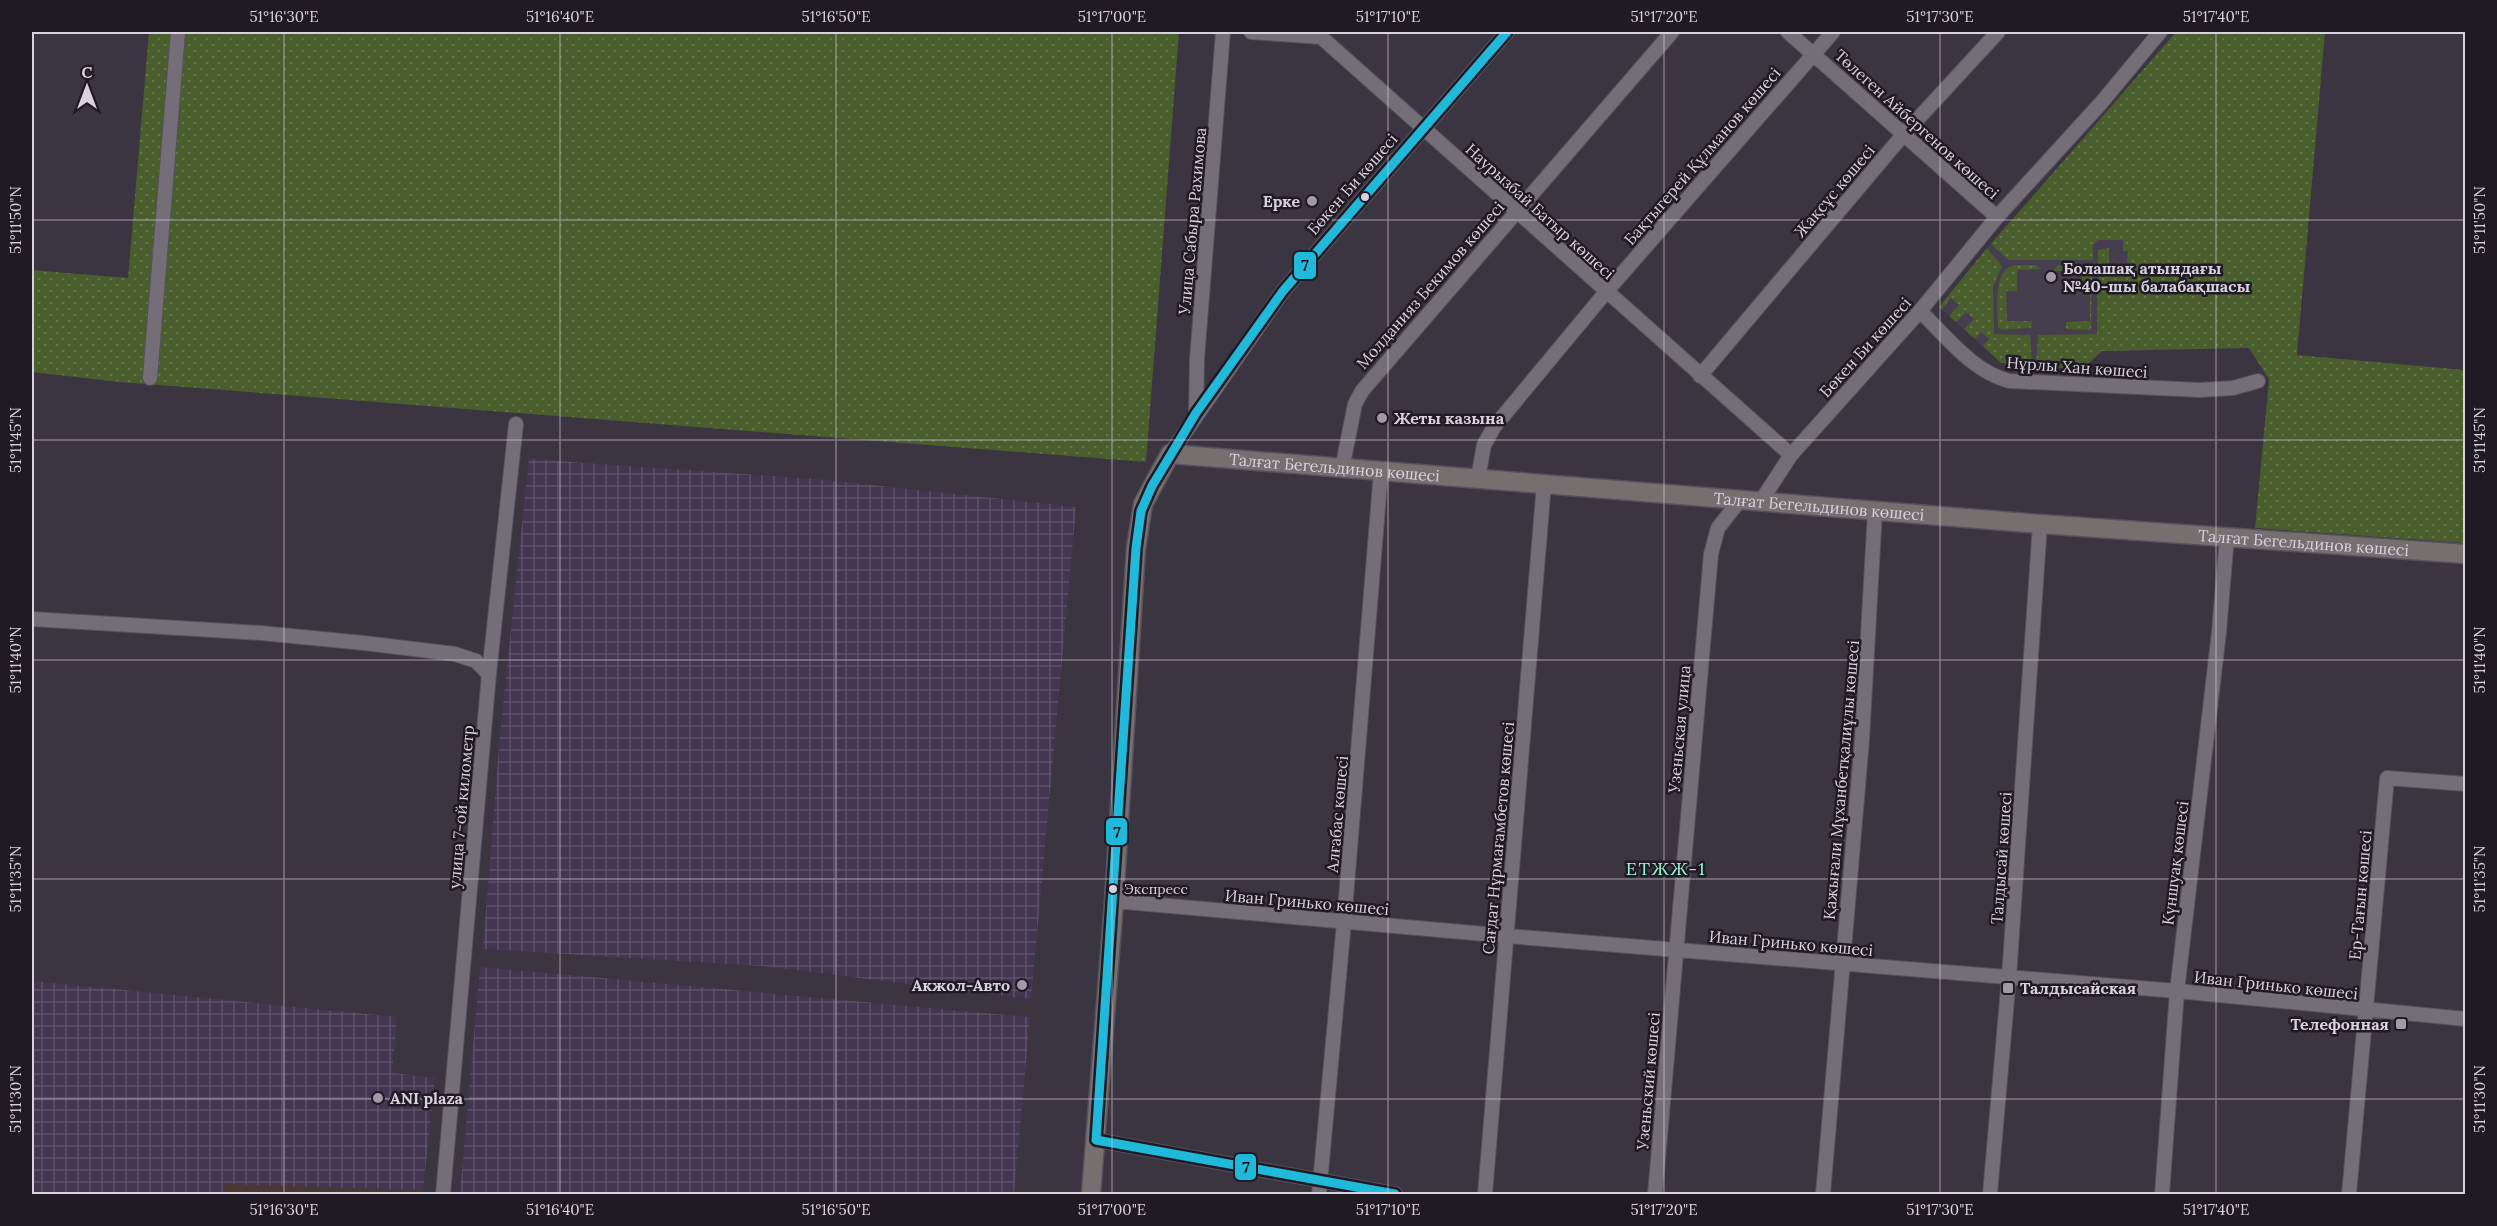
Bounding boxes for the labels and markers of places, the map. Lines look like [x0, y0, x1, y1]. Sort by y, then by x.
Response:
place label: Ерке [1263, 191, 1300, 211]
unlabelled marker [1359, 191, 1371, 203]
marker: Ерке [1305, 194, 1319, 208]
place label: Болашақ атындағы №40-шы балабақшасы [2063, 258, 2251, 296]
marker: Болашақ атындағы №40-шы балабақшасы [2044, 270, 2058, 284]
place label: Жеты казына [1394, 408, 1505, 428]
marker: Жеты казына [1375, 411, 1389, 425]
place label: Экспресс [1124, 880, 1188, 898]
marker: Экспресс [1107, 883, 1119, 895]
place label: Акжол-Авто [912, 975, 1010, 995]
marker: Акжол-Авто [1015, 978, 1029, 992]
place label: Талдысайская [2020, 978, 2136, 998]
marker: Талдысайская [2001, 981, 2015, 995]
place label: Телефонная [2290, 1014, 2389, 1034]
marker: Телефонная [2394, 1017, 2408, 1031]
place label: ANI plaza [390, 1088, 464, 1108]
marker: ANI plaza [371, 1091, 385, 1105]

